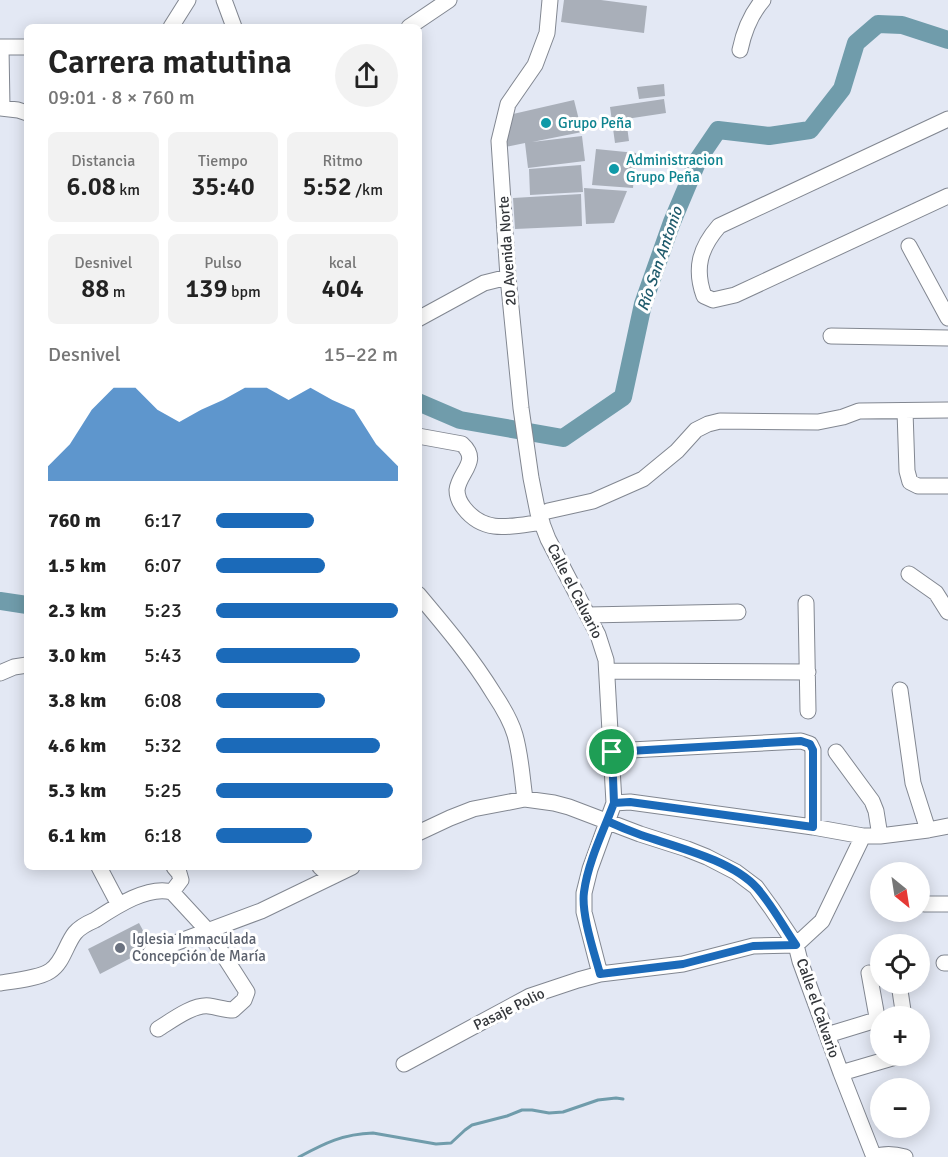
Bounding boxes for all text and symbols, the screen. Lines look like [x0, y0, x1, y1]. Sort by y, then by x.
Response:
text: Carrera matutina [48, 42, 292, 83]
button: share [335, 44, 398, 107]
text: 09:01 · 8 × 760 m [48, 85, 195, 110]
place label: Grupo Peña [558, 114, 632, 132]
marker: Grupo Peña [539, 116, 553, 130]
text: Distancia [71, 151, 135, 171]
text: Tiempo [198, 151, 248, 171]
text: Ritmo [322, 151, 363, 171]
place label: Administracion Grupo Peña [626, 151, 723, 186]
marker: Administracion Grupo Peña [607, 162, 621, 176]
text: 6.08 [67, 171, 116, 203]
text: 35:40 [191, 171, 255, 203]
text: 5:52 [302, 171, 352, 203]
text: km [116, 180, 140, 200]
text: /km [352, 180, 383, 200]
street label: 20 Avenida Norte [494, 195, 520, 307]
water label: Río San Antonio [633, 204, 687, 314]
text: Desnivel [74, 253, 132, 273]
text: Pulso [204, 253, 242, 273]
text: kcal [329, 253, 357, 273]
text: 88 [81, 273, 109, 305]
text: 139 [185, 273, 227, 305]
text: 404 [322, 273, 364, 305]
text: m [109, 282, 126, 302]
text: bpm [227, 282, 261, 302]
text: Desnivel [48, 342, 121, 367]
text: 15–22 m [324, 342, 398, 367]
text: 760 m [48, 508, 101, 533]
text: 6:17 [144, 508, 182, 533]
street label: Calle el Calvario [543, 541, 607, 642]
text: 1.5 km [48, 553, 106, 578]
text: 6:07 [144, 553, 182, 578]
text: 2.3 km [48, 598, 106, 623]
text: 5:23 [144, 598, 182, 623]
text: 3.0 km [48, 643, 106, 668]
text: 5:43 [144, 643, 182, 668]
text: 3.8 km [48, 688, 106, 713]
text: 6:08 [144, 688, 182, 713]
pin [586, 726, 637, 777]
text: 4.6 km [48, 733, 106, 758]
text: 5:32 [144, 733, 182, 758]
icon: arrive [595, 735, 628, 768]
text: 5.3 km [48, 778, 106, 803]
text: 5:25 [144, 778, 182, 803]
text: 6.1 km [48, 823, 106, 848]
text: 6:18 [144, 823, 182, 848]
north arrow [870, 862, 930, 922]
map controls [870, 862, 930, 1138]
place label: Iglesia Immaculada Concepción de María [132, 930, 266, 965]
button: locate [870, 934, 930, 994]
marker: Iglesia Immaculada Concepción de María [113, 941, 127, 955]
street label: Calle el Calvario [793, 956, 843, 1060]
street label: Pasaje Polio [470, 984, 548, 1034]
button: + [870, 1006, 930, 1066]
button: − [870, 1078, 930, 1138]

